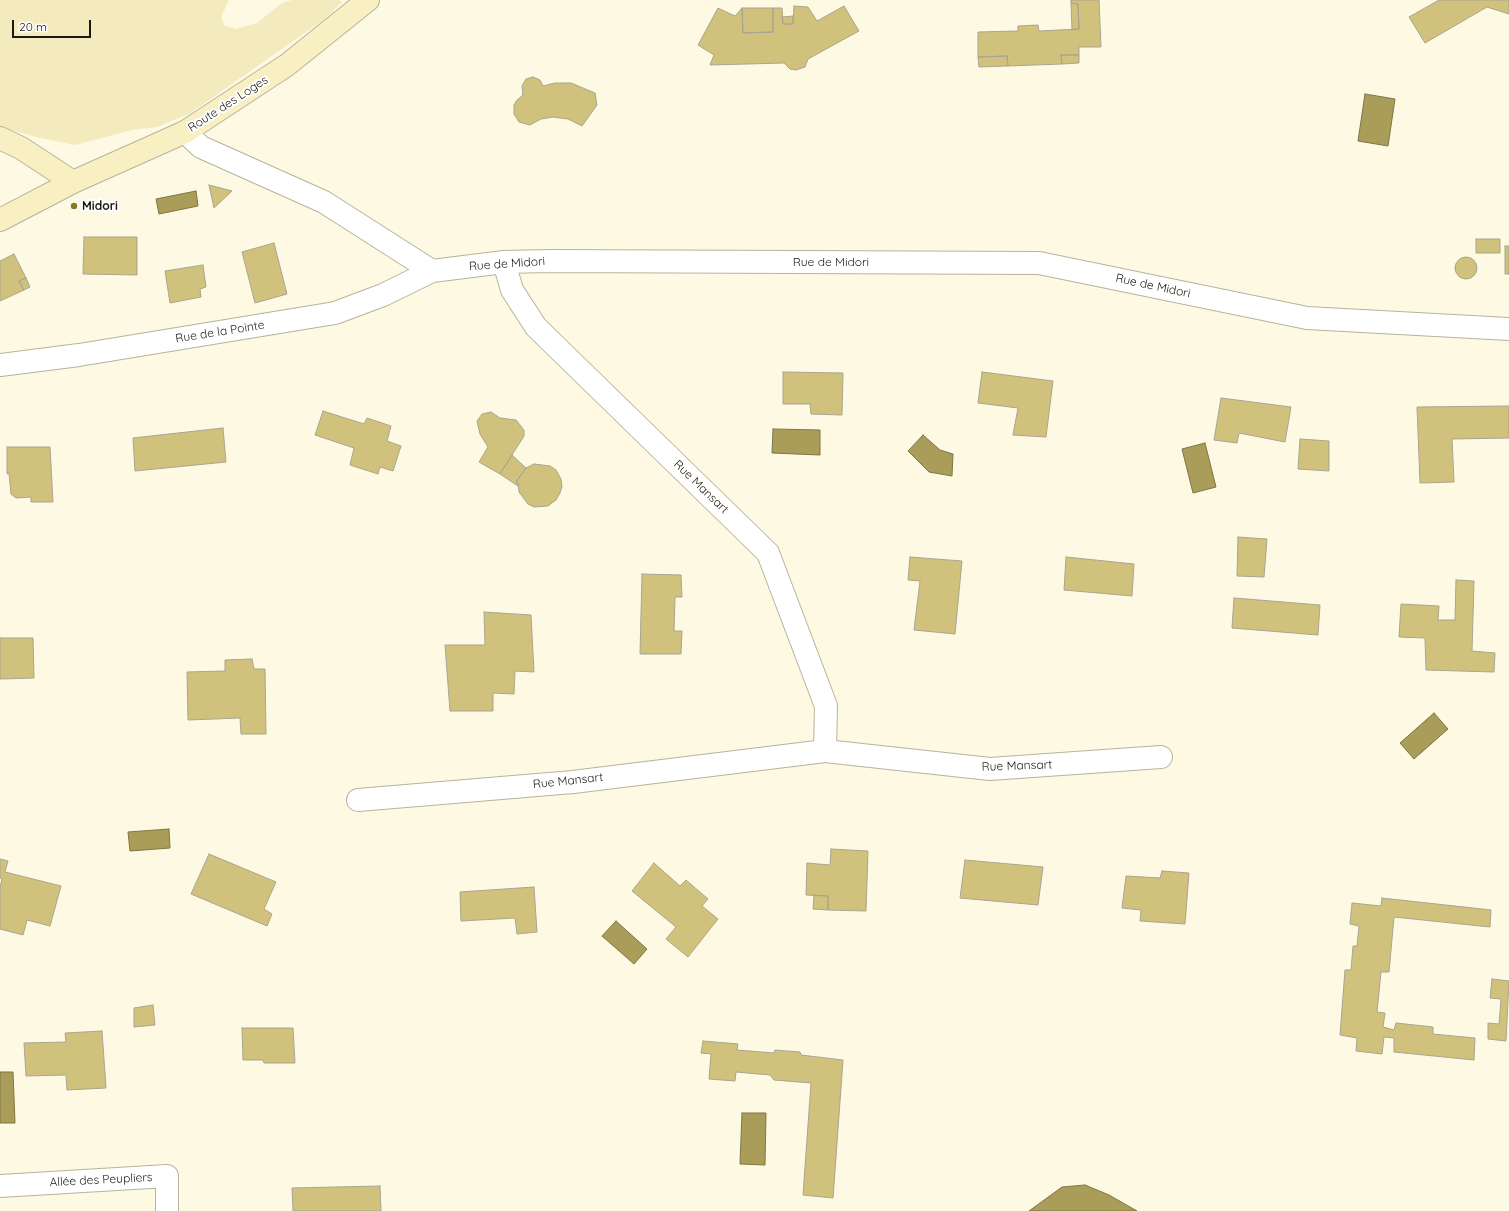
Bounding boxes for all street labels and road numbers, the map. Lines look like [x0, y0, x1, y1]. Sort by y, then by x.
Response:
street label: Route des Loges [185, 73, 271, 135]
street label: Rue de Midori [468, 254, 546, 274]
street label: Rue de Midori [793, 255, 869, 269]
street label: Rue de Midori [1114, 271, 1192, 301]
street label: Rue de la Pointe [174, 318, 266, 346]
street label: Rue Mansart [671, 457, 731, 517]
street label: Rue Mansart [981, 758, 1053, 774]
street label: Rue Mansart [532, 770, 604, 792]
street label: Allée des Peupliers [49, 1170, 153, 1190]

